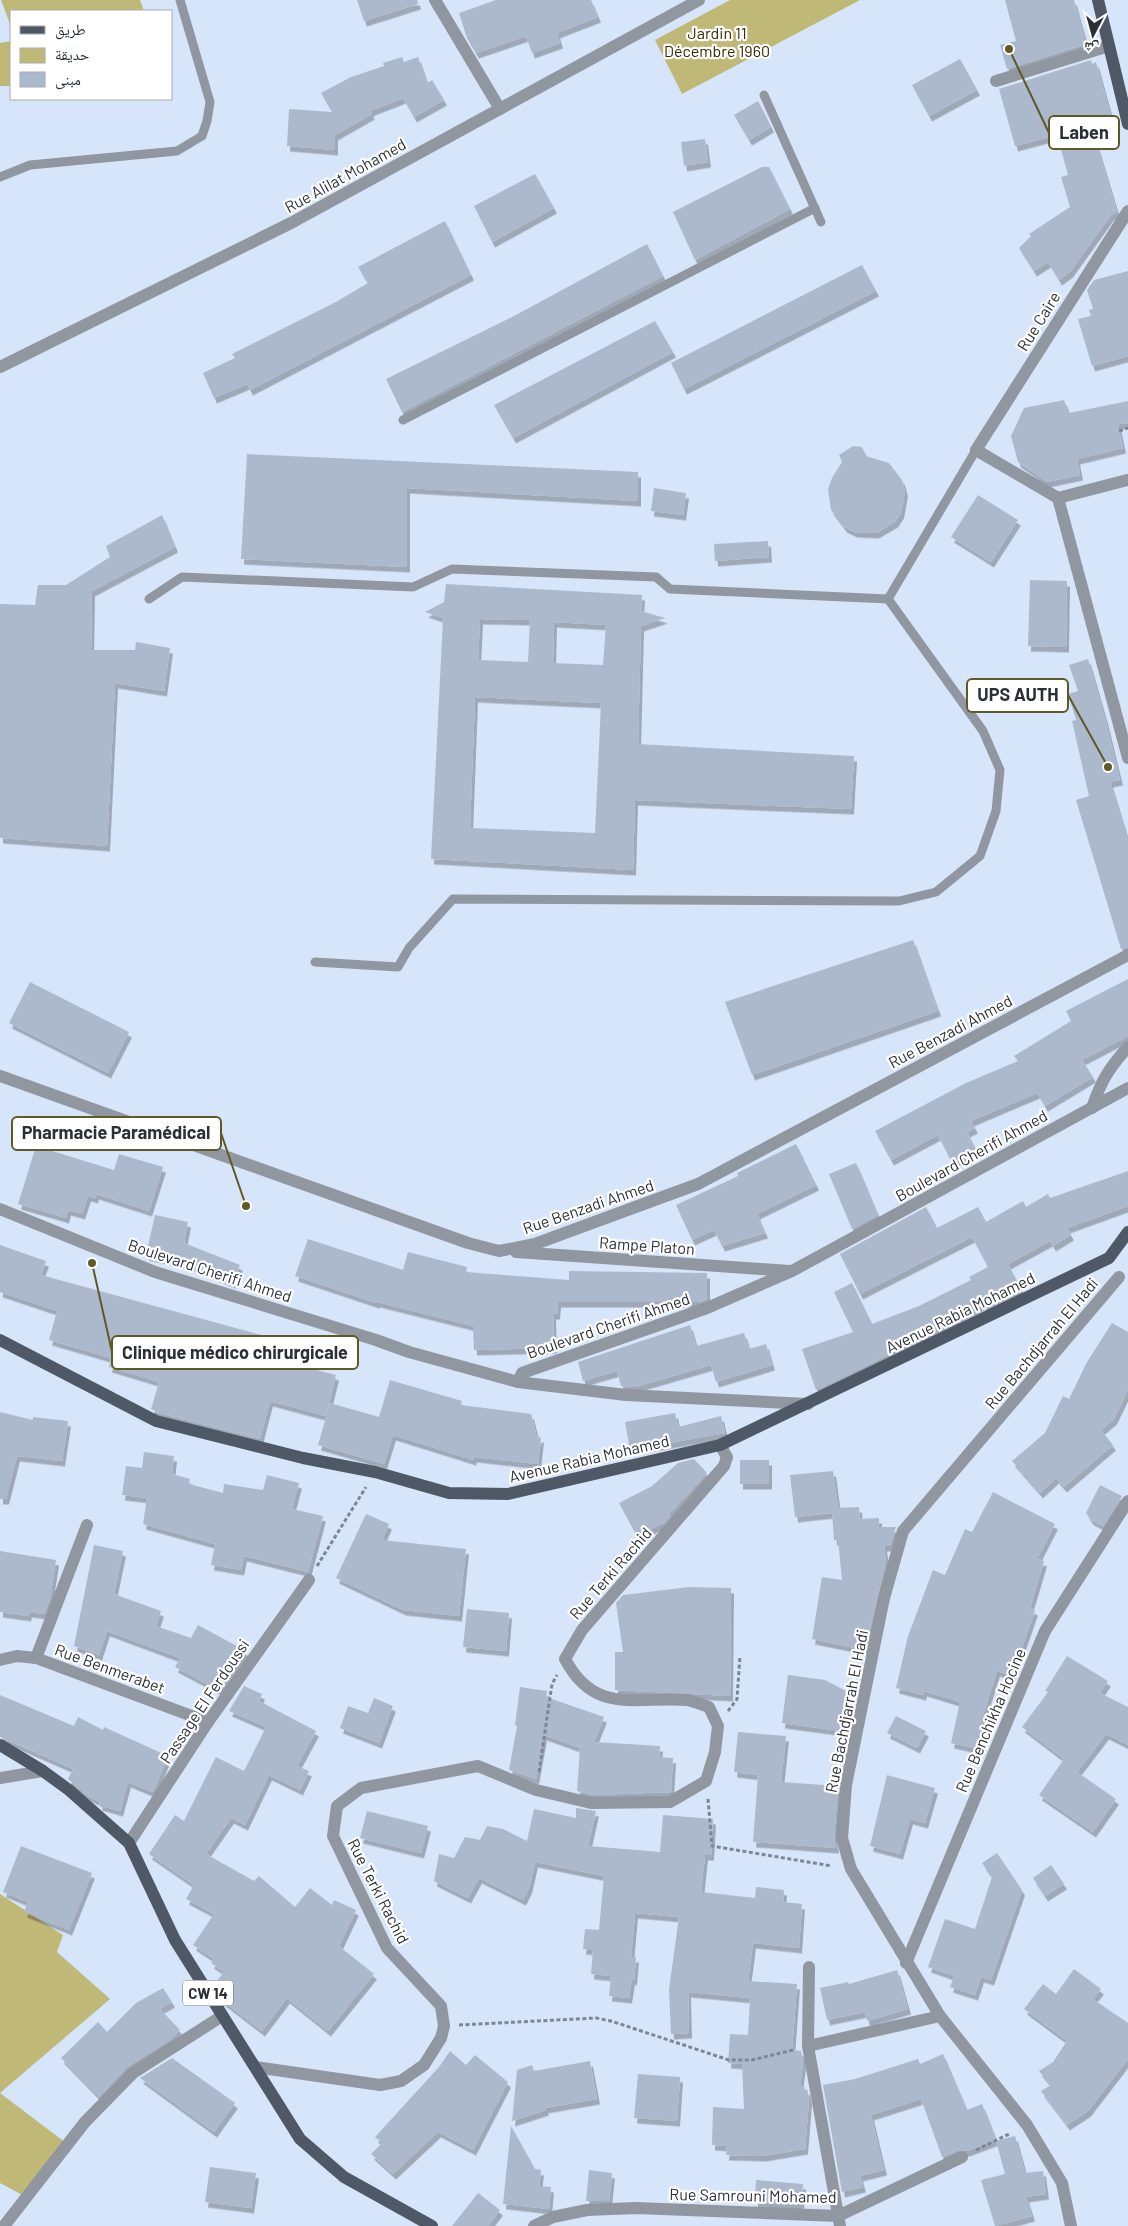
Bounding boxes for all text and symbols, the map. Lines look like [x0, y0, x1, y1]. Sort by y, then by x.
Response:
legend [10, 10, 172, 100]
north arrow [1068, 10, 1118, 60]
text: طريق [55, 20, 86, 40]
park label: Jardin 11 Décembre 1960 [664, 23, 770, 60]
text: ش [1083, 38, 1100, 58]
text: حديقة [55, 45, 90, 63]
text: مبنى [55, 70, 81, 90]
callout: Laben [1049, 116, 1119, 149]
text: Laben [1059, 121, 1109, 143]
street label: Rue Alilat Mohamed [281, 134, 409, 216]
street label: Rue Caire [1012, 288, 1064, 354]
callout: UPS AUTH [967, 679, 1068, 712]
text: UPS AUTH [977, 683, 1059, 705]
street label: Rue Benzadi Ahmed [885, 990, 1015, 1072]
street label: Boulevard Cherifi Ahmed [892, 1105, 1050, 1205]
callout: Pharmacie Paramédical [12, 1117, 221, 1150]
text: Pharmacie Paramédical [22, 1121, 210, 1143]
street label: Rue Benzadi Ahmed [520, 1175, 656, 1237]
street label: Rampe Platon [599, 1232, 695, 1258]
street label: Boulevard Cherifi Ahmed [126, 1235, 294, 1305]
street label: Avenue Rabia Mohamed [882, 1268, 1038, 1356]
street label: Rue Bachdjarrah El Hadi [981, 1273, 1101, 1413]
street label: Boulevard Cherifi Ahmed [524, 1288, 692, 1362]
callout: Clinique médico chirurgicale [112, 1336, 358, 1369]
text: Clinique médico chirurgicale [122, 1341, 348, 1363]
street label: Avenue Rabia Mohamed [507, 1430, 671, 1486]
street label: Rue Terki Rachid [565, 1523, 655, 1623]
street label: Rue Bachdjarrah El Hadi [821, 1628, 871, 1794]
street label: Passage El Ferdoussi [155, 1635, 253, 1767]
street label: Rue Benmerabet [52, 1639, 168, 1697]
street label: Rue Benchikha Hocine [951, 1645, 1029, 1795]
street label: Rue Terki Rachid [344, 1835, 414, 1947]
road number: CW 14 [183, 1980, 233, 2006]
street label: Rue Samrouni Mohamed [669, 2184, 837, 2206]

